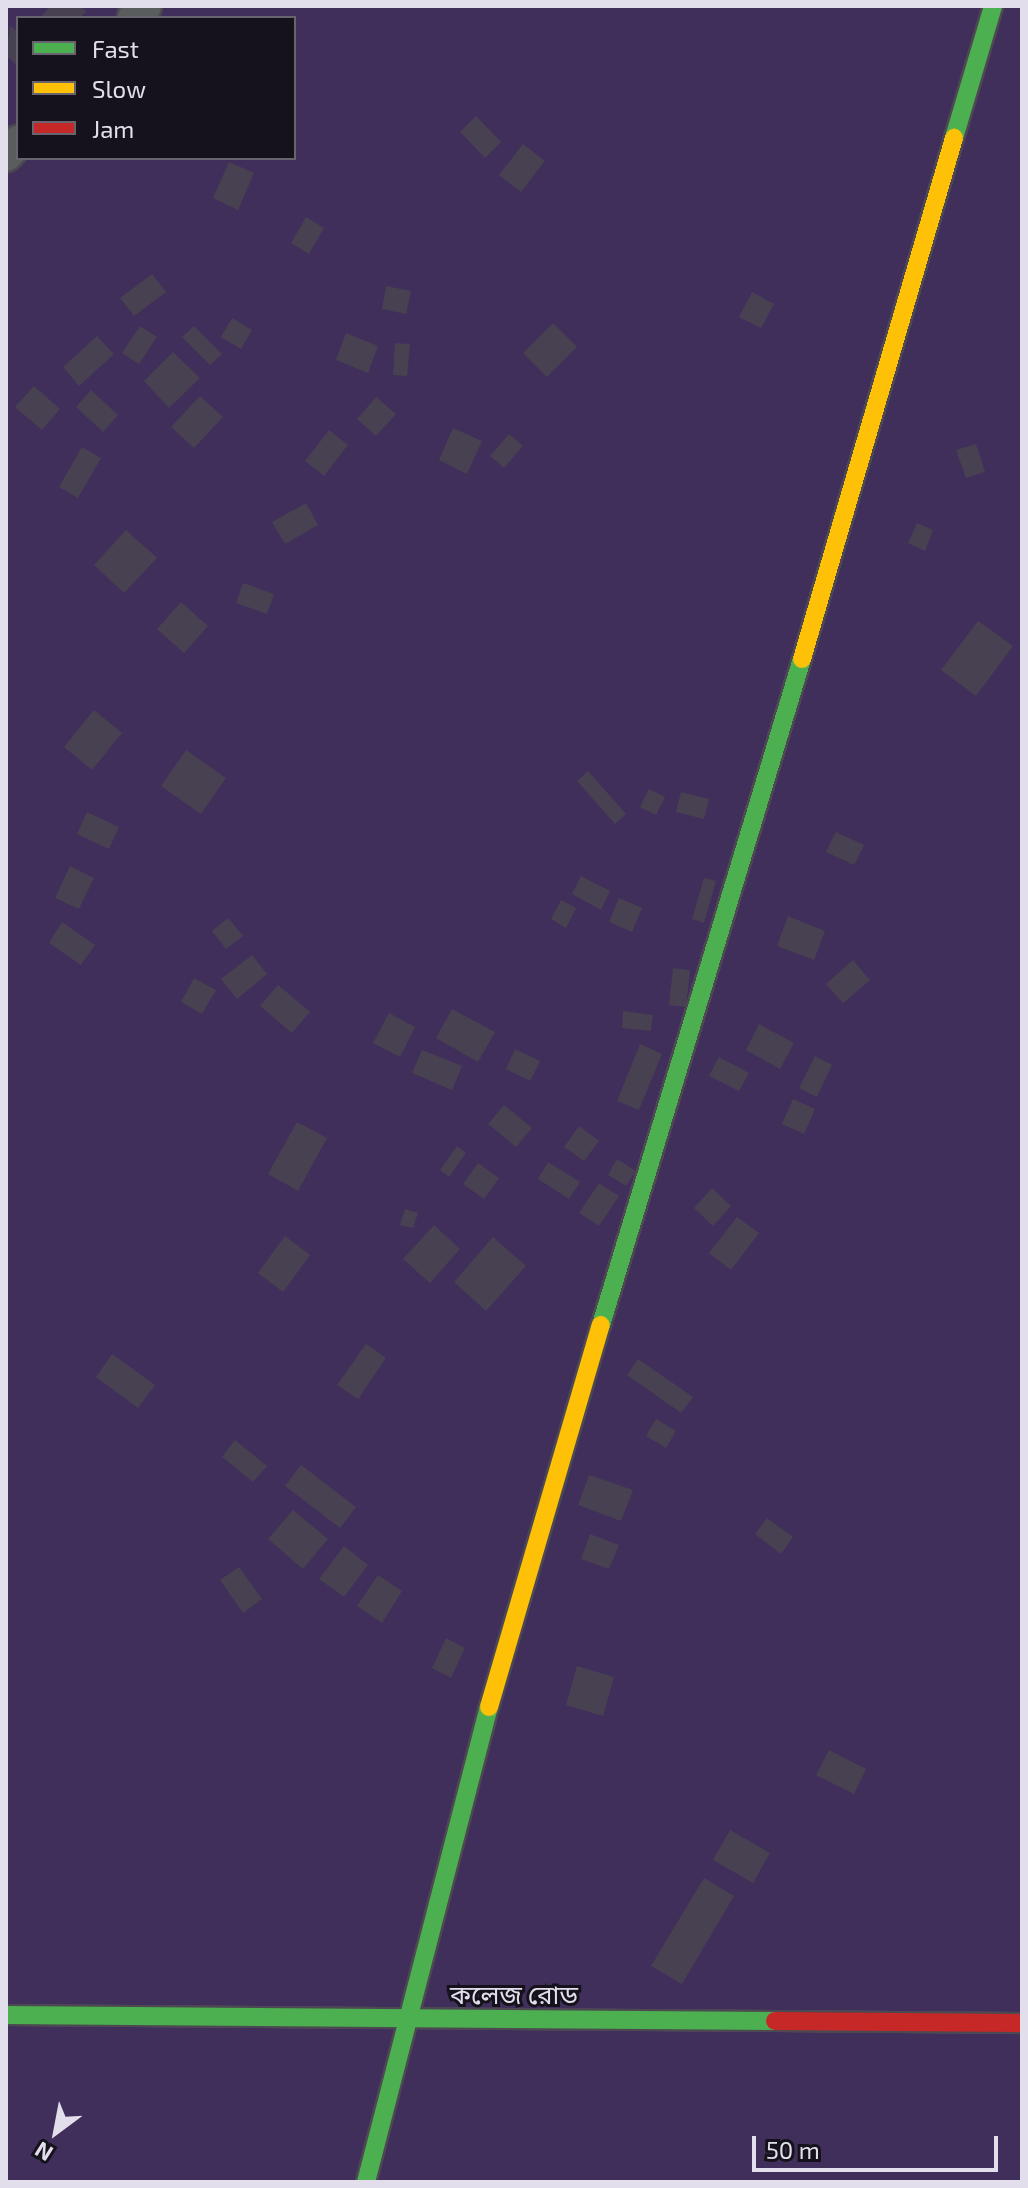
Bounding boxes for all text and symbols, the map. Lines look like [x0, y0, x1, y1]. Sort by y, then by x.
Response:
legend [16, 16, 296, 160]
text: Fast [92, 34, 139, 63]
text: Slow [92, 74, 146, 103]
text: Jam [92, 114, 134, 143]
street label: কলেজ রোড [450, 1978, 578, 2010]
north arrow [16, 2092, 96, 2172]
scale bar [756, 2120, 1002, 2170]
text: 50 m [766, 2135, 820, 2164]
text: N [30, 2137, 57, 2168]

